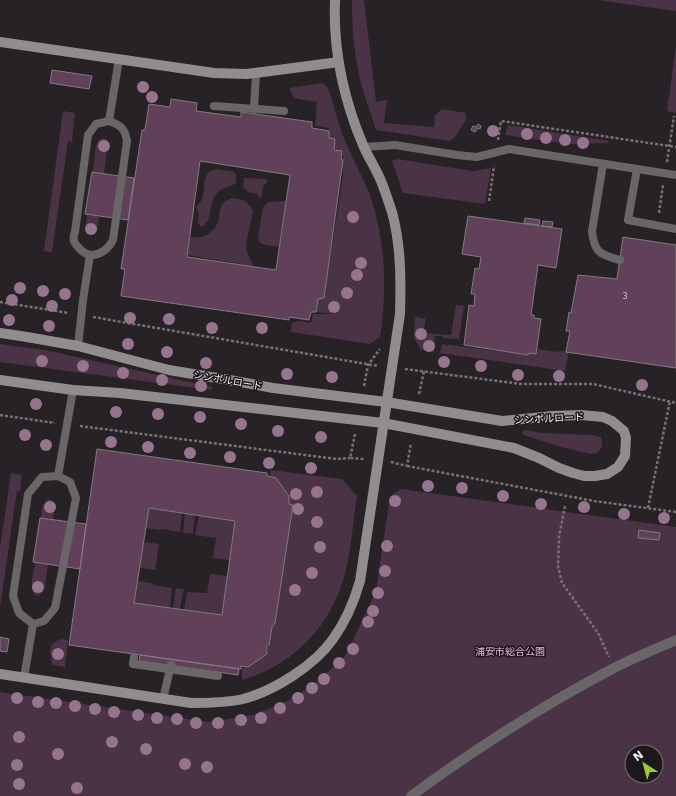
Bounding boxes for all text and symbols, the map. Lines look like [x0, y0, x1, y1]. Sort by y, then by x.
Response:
house number: 3 [622, 292, 628, 301]
street label: シンボルロード [192, 369, 263, 392]
street label: シンボルロード [514, 411, 584, 426]
park label: 浦安市総合公園 [475, 646, 545, 657]
north arrow [624, 744, 664, 784]
text: N [631, 748, 646, 764]

